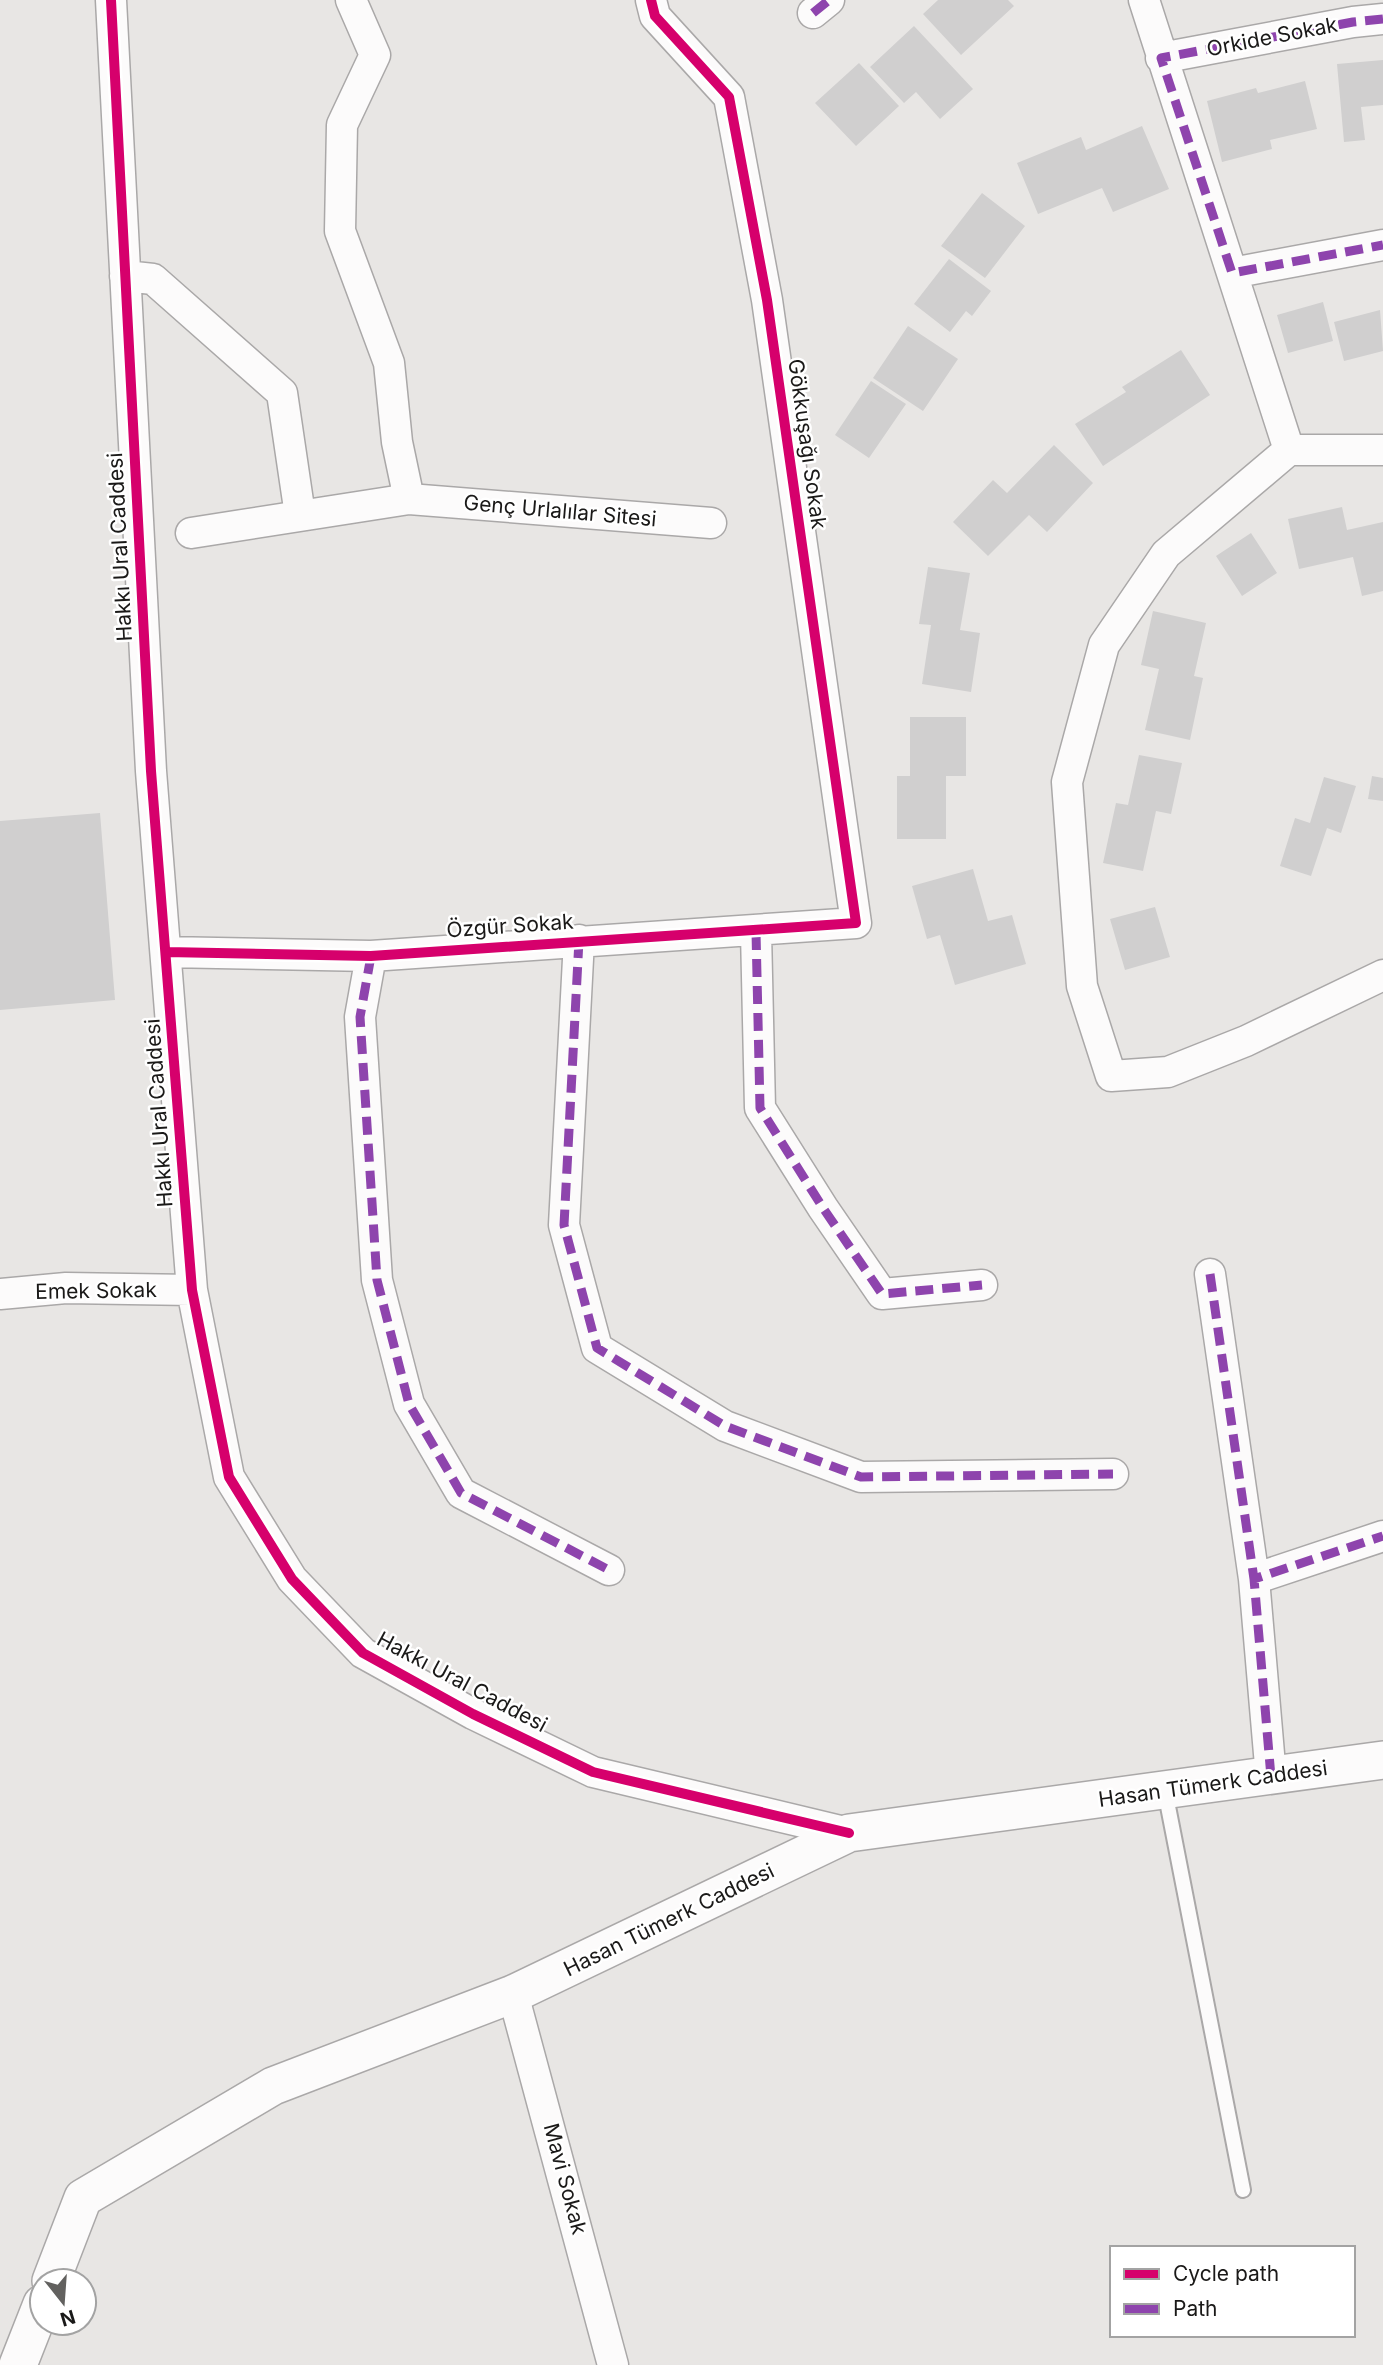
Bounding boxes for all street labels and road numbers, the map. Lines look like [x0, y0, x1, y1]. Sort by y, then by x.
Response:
street label: Orkide Sokak [1204, 11, 1340, 61]
street label: Gökkuşağı Sokak [783, 357, 832, 531]
street label: Hakkı Ural Caddesi [102, 452, 137, 642]
street label: Genç Urlalılar Sitesi [463, 490, 657, 531]
street label: Özgür Sokak [446, 909, 575, 942]
street label: Hakkı Ural Caddesi [139, 1018, 178, 1208]
street label: Emek Sokak [35, 1277, 157, 1304]
street label: Hakkı Ural Caddesi [373, 1626, 552, 1737]
street label: Hasan Tümerk Caddesi [1097, 1755, 1329, 1812]
street label: Hasan Tümerk Caddesi [559, 1858, 778, 1981]
street label: Mavi Sokak [539, 2120, 592, 2238]

